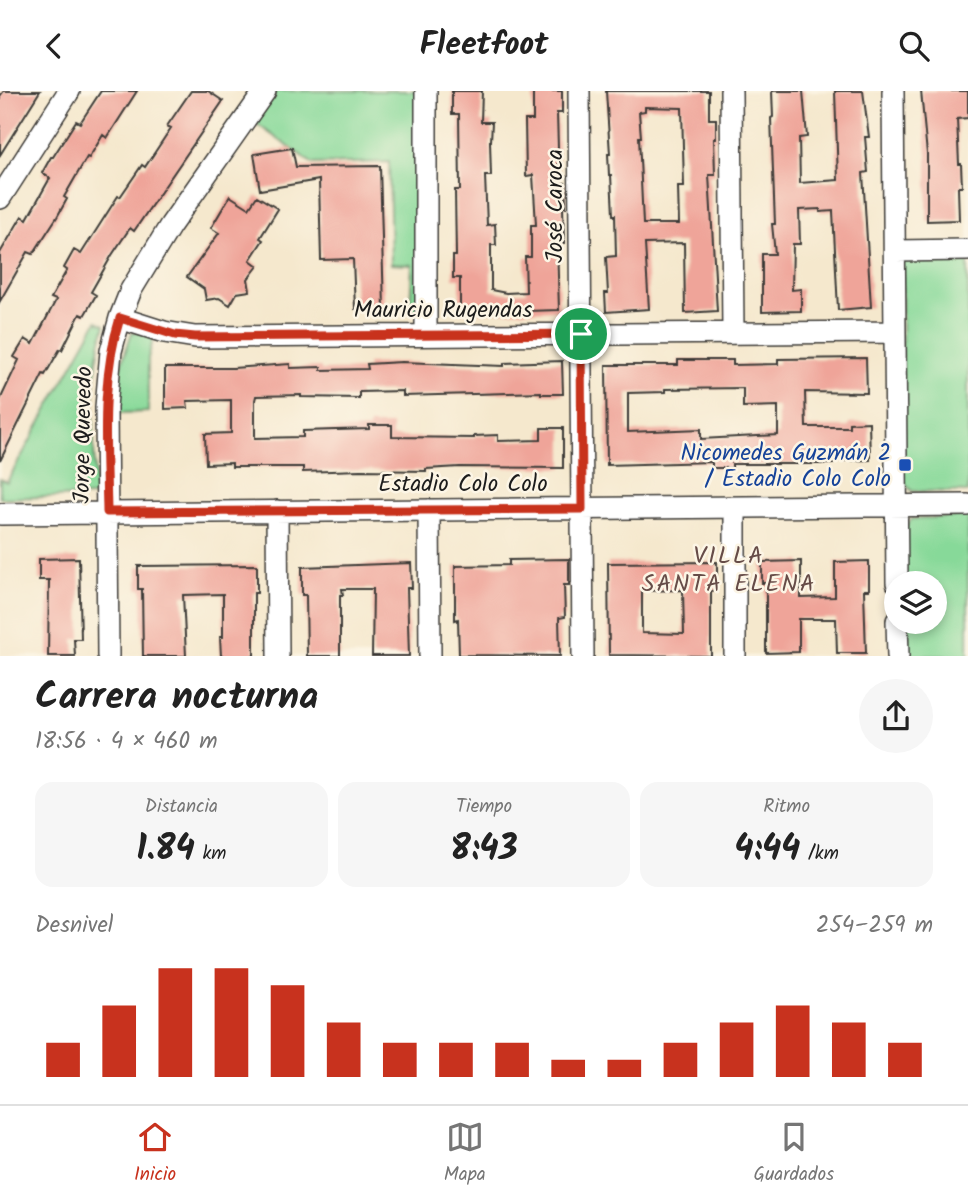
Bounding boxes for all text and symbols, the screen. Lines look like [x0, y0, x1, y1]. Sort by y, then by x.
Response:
text: Fleetfoot [419, 20, 549, 71]
icon: back [35, 27, 73, 65]
icon: search [895, 27, 933, 65]
street label: José Caroca [538, 149, 574, 263]
street label: Mauricio Rugendas [354, 293, 532, 329]
pin [551, 304, 611, 364]
icon: arrive [562, 315, 600, 353]
street label: Jorge Quevedo [65, 366, 103, 504]
place label: Nicomedes Guzmán 2 / Estadio Colo Colo [681, 436, 891, 498]
marker: Nicomedes Guzmán 2 / Estadio Colo Colo [897, 457, 913, 473]
street label: Estadio Colo Colo [378, 467, 548, 503]
district label: VILLA SANTA ELENA [642, 537, 816, 604]
map controls [884, 571, 947, 634]
button: layers [884, 571, 947, 634]
text: Carrera nocturna [35, 668, 318, 728]
button: share [859, 679, 933, 753]
text: 18:56 · 4 × 460 m [35, 724, 218, 760]
text: Distancia [145, 792, 218, 822]
text: Tiempo [456, 792, 512, 822]
text: Ritmo [763, 792, 810, 822]
text: 1.84 [136, 822, 195, 878]
text: 8:43 [450, 822, 518, 878]
text: 4:44 [735, 822, 800, 878]
text: km [195, 839, 226, 869]
text: /km [800, 839, 839, 869]
text: Desnivel [35, 908, 113, 944]
text: 254–259 m [816, 908, 933, 944]
tab: Inicio [134, 1118, 176, 1190]
tab: Mapa [444, 1118, 486, 1190]
tab: Guardados [754, 1118, 834, 1190]

